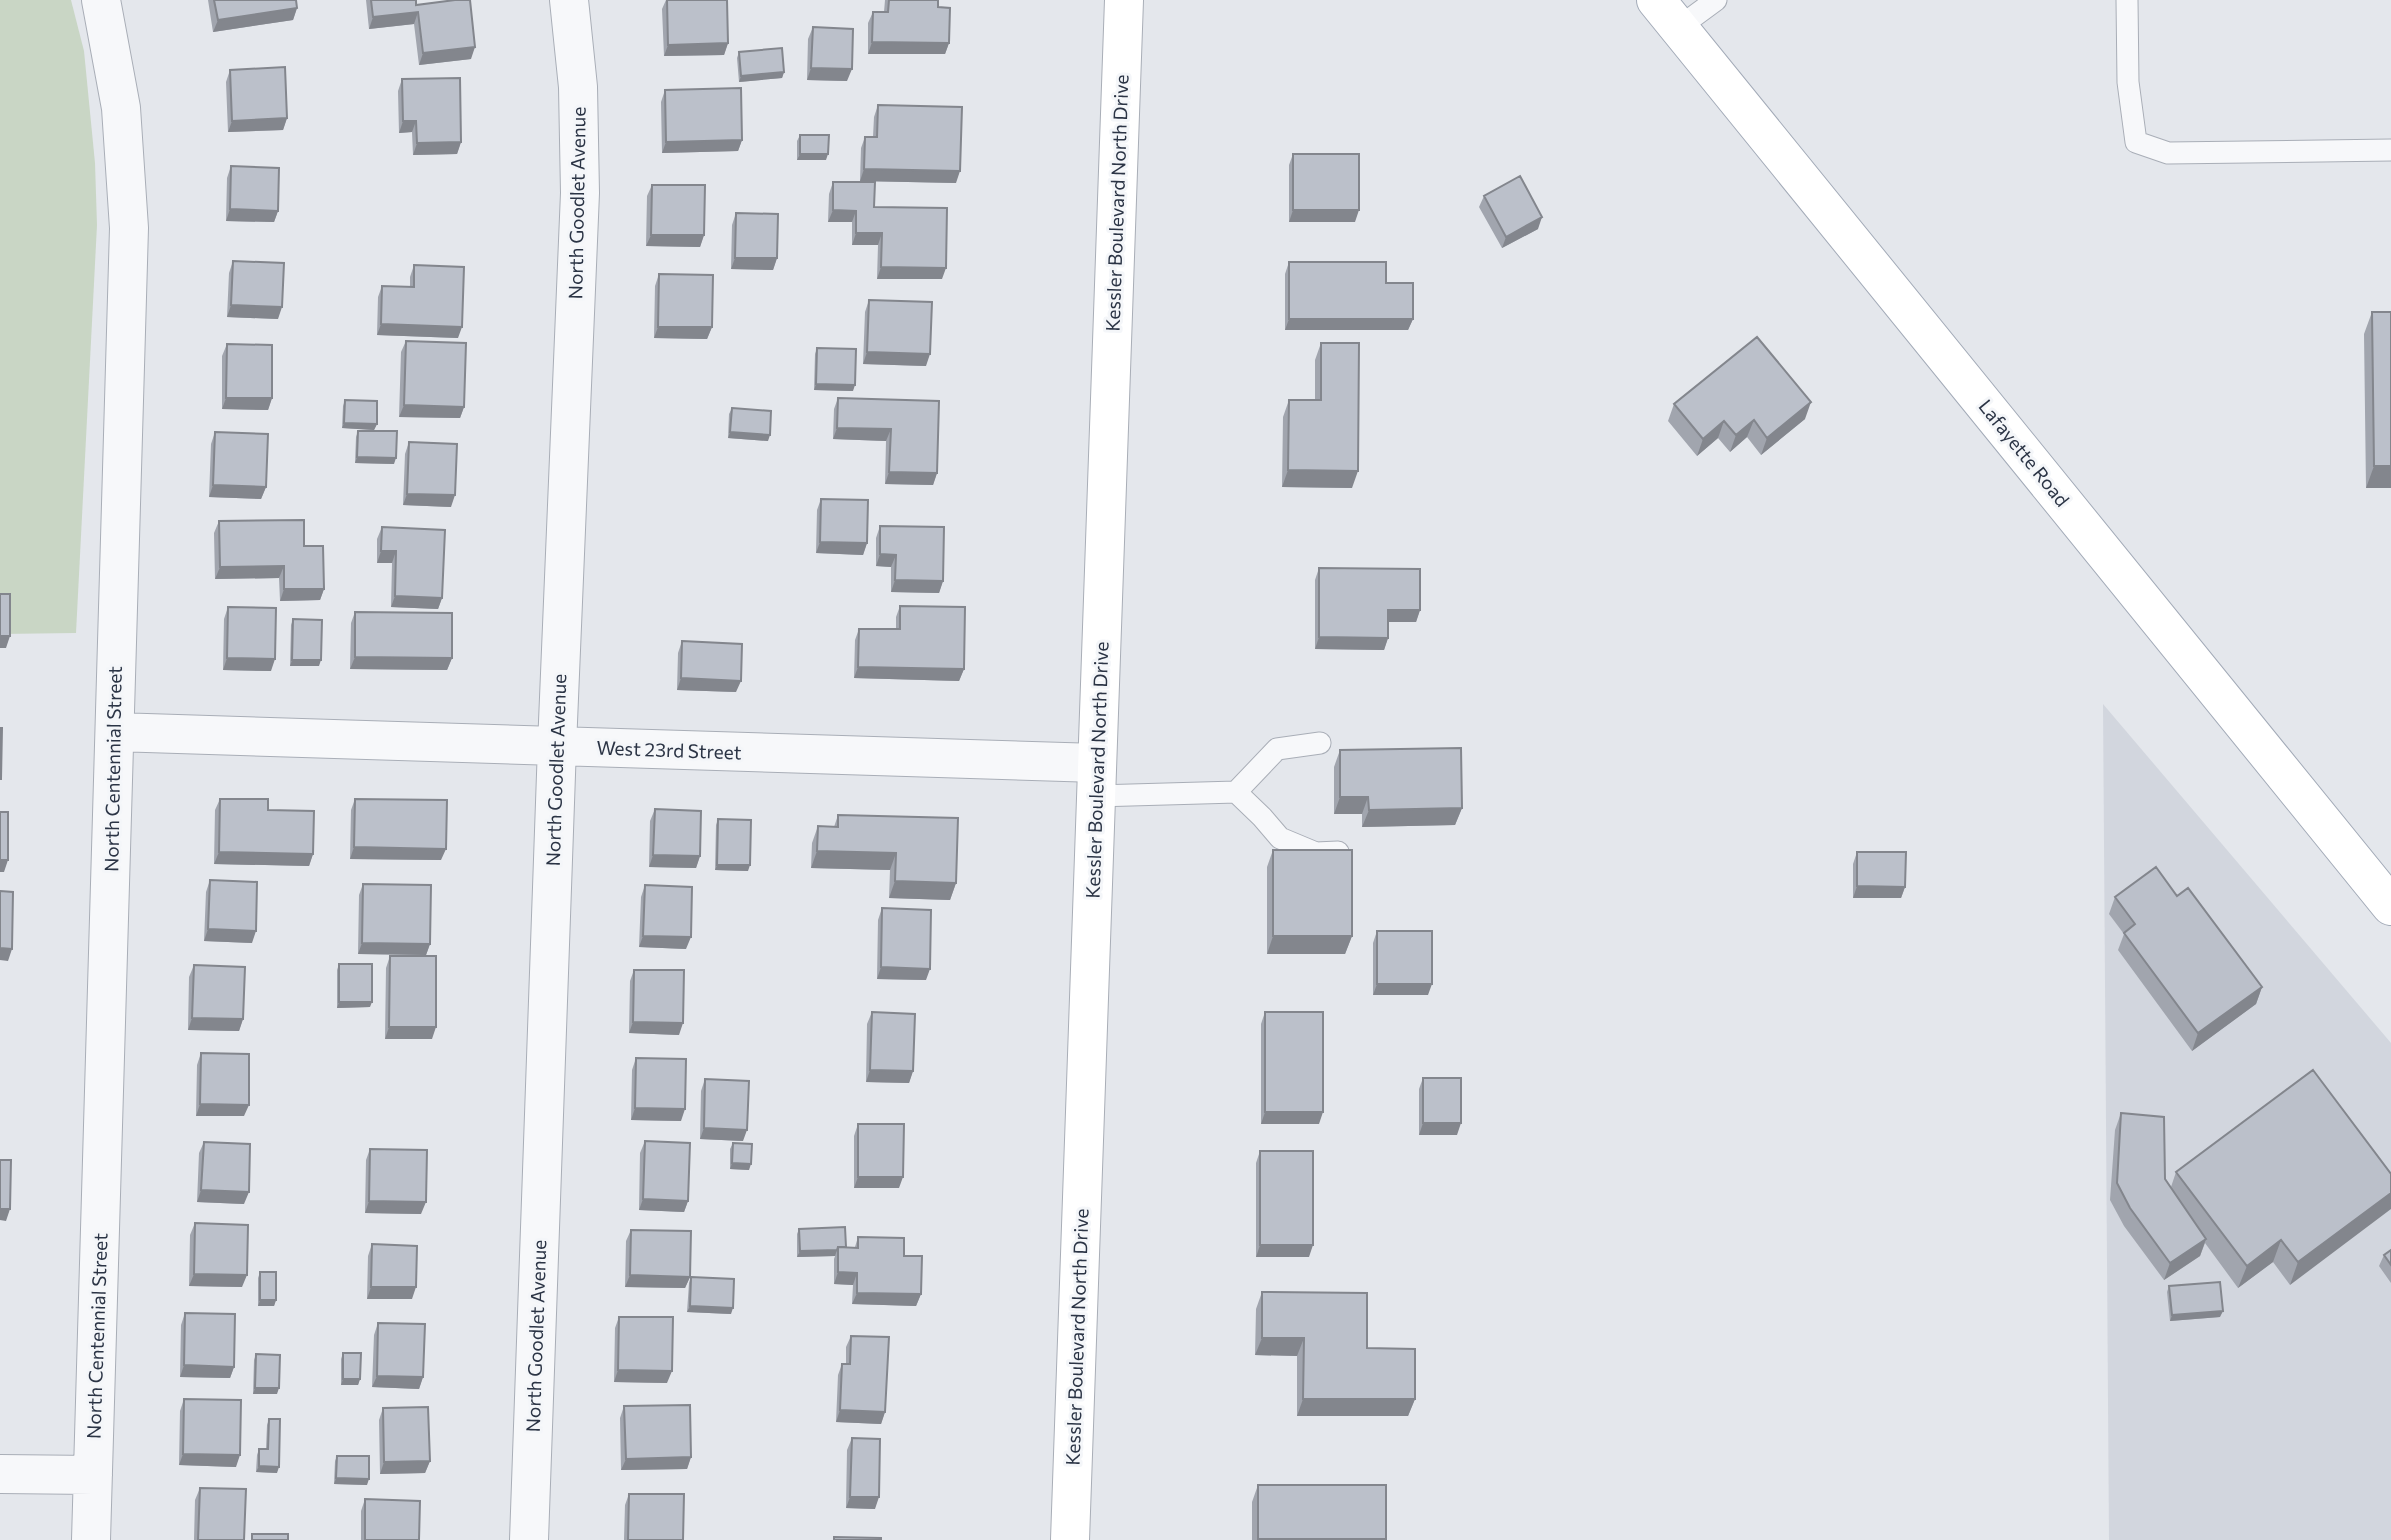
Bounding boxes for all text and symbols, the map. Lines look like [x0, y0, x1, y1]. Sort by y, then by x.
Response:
street label: Kessler Boulevard North Drive [1101, 74, 1132, 332]
street label: North Goodlet Avenue [563, 106, 590, 300]
street label: Lafayette Road [1974, 395, 2074, 511]
street label: Kessler Boulevard North Drive [1081, 641, 1112, 899]
street label: North Centennial Street [99, 666, 126, 872]
street label: North Goodlet Avenue [541, 673, 570, 867]
street label: West 23rd Street [596, 735, 742, 764]
street label: Kessler Boulevard North Drive [1061, 1208, 1092, 1466]
street label: North Centennial Street [81, 1232, 112, 1439]
street label: North Goodlet Avenue [521, 1239, 550, 1433]

